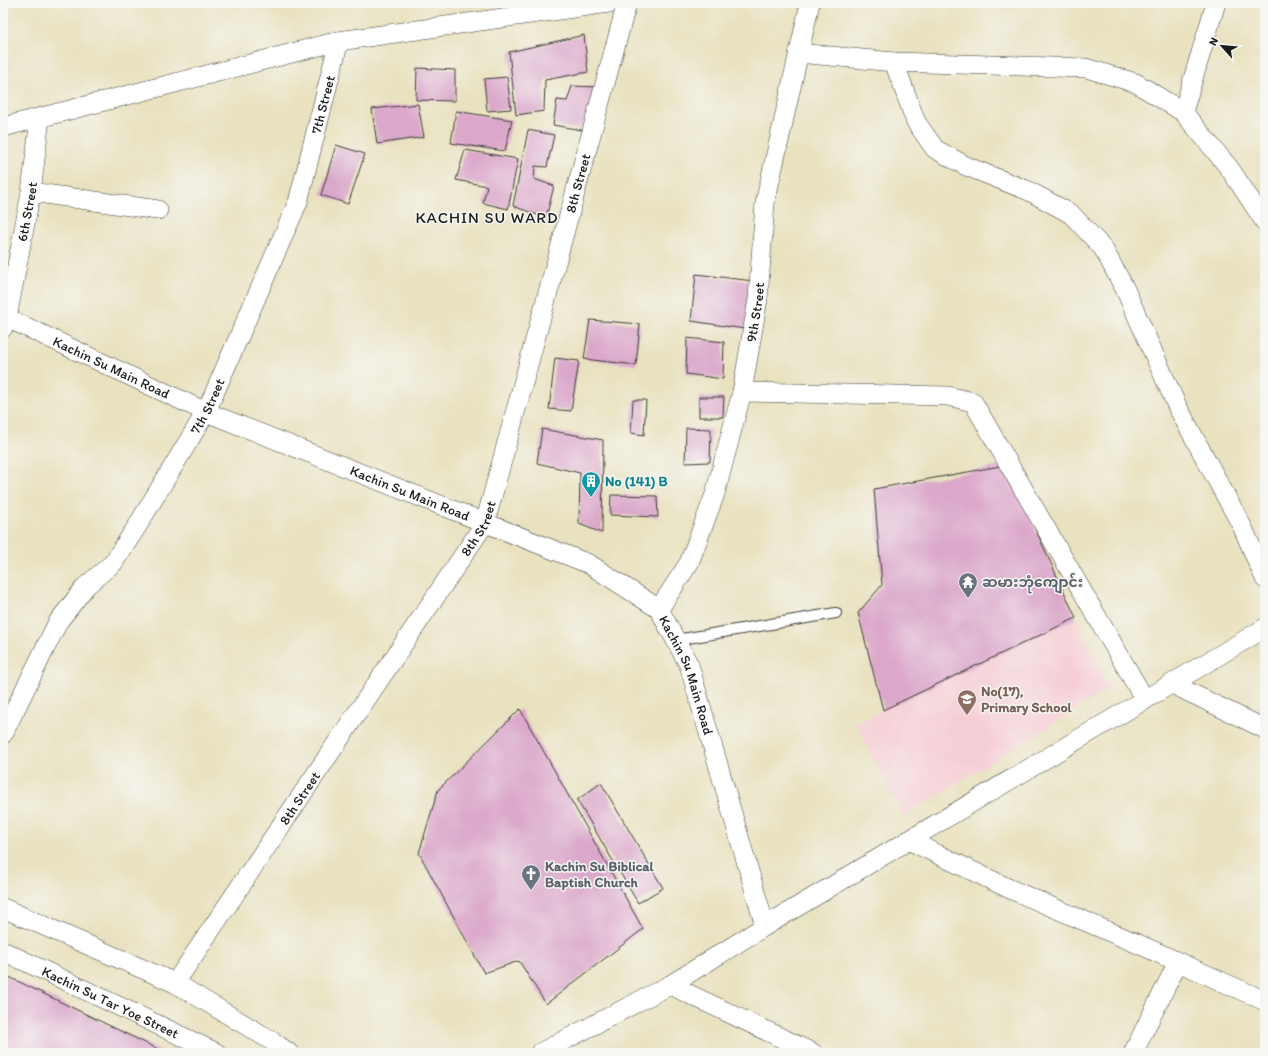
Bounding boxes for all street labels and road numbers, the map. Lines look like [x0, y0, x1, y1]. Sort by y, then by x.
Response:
street label: 7th Street [308, 74, 339, 136]
street label: 8th Street [562, 152, 594, 215]
street label: 6th Street [14, 181, 41, 243]
street label: 9th Street [743, 282, 768, 344]
street label: Kachin Su Main Road [50, 333, 173, 403]
street label: 7th Street [187, 376, 229, 437]
street label: Kachin Su Main Road [347, 462, 473, 525]
street label: 8th Street [457, 499, 500, 560]
street label: Kachin Su Main Road [655, 613, 717, 737]
street label: 8th Street [276, 768, 324, 828]
street label: Kachin Su Tar Yoe Street [39, 963, 181, 1042]

